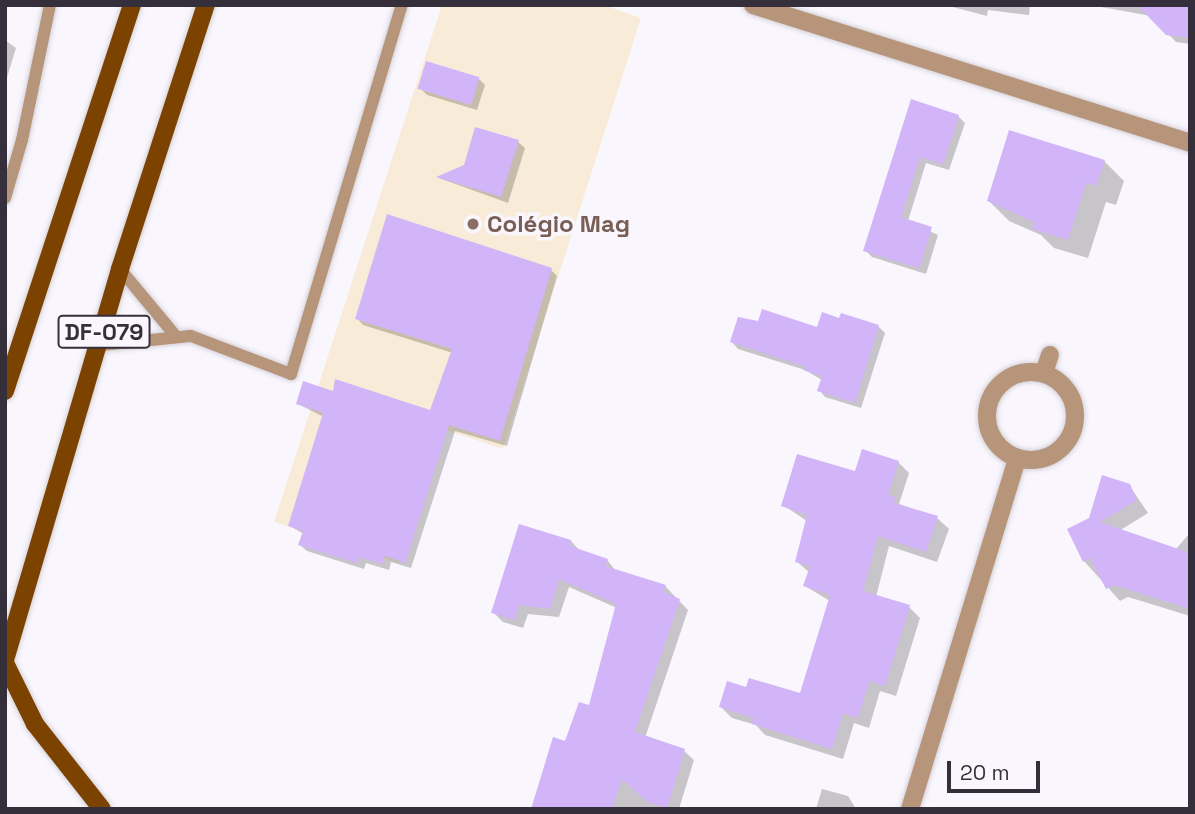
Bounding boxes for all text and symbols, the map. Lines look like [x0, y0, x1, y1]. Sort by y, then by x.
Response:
place label: Colégio Mag [487, 210, 630, 238]
marker: Colégio Mag [465, 216, 481, 232]
road number: DF-079 [57, 312, 151, 352]
scale bar [950, 748, 1043, 792]
text: 20 m [960, 759, 1010, 786]

